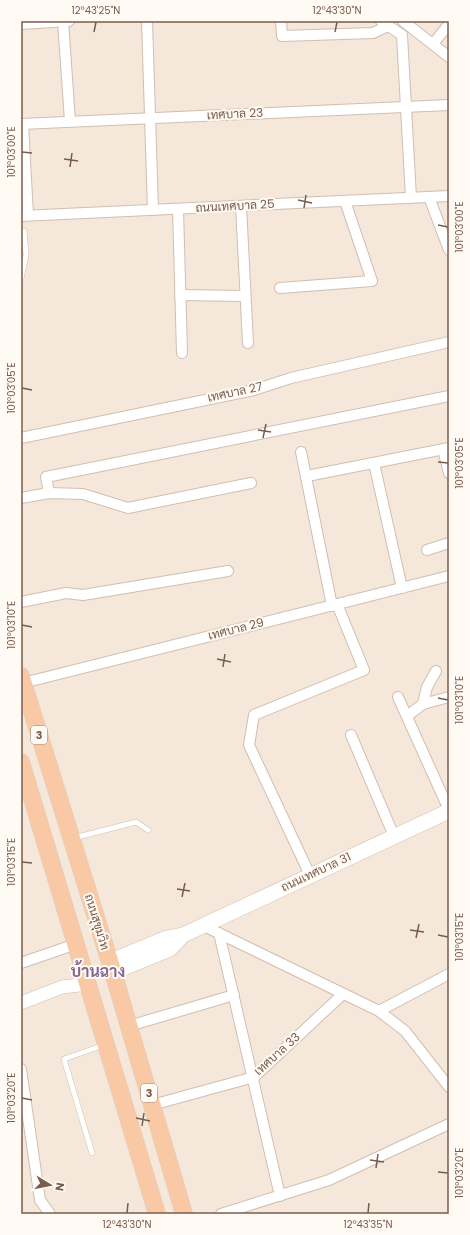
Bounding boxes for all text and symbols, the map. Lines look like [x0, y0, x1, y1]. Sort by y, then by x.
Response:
text: 12°43'25"N [72, 3, 120, 18]
text: 12°43'30"N [313, 3, 361, 18]
street label: เทศบาล 23 [206, 104, 264, 123]
text: 101°03'00"E [4, 126, 19, 178]
street label: ถนนเทศบาล 25 [195, 195, 275, 216]
text: 101°03'00"E [452, 201, 467, 253]
text: 101°03'05"E [4, 362, 19, 414]
street label: เทศบาล 27 [206, 377, 264, 406]
text: 101°03'05"E [452, 437, 467, 489]
text: 101°03'10"E [4, 601, 19, 649]
street label: เทศบาล 29 [206, 613, 266, 644]
text: 101°03'10"E [452, 676, 467, 724]
road number: 3 [31, 726, 47, 744]
text: 101°03'15"E [4, 838, 19, 886]
street label: ถนนเทศบาล 31 [278, 848, 354, 895]
street label: ถนนสุขุมวิท [80, 892, 114, 952]
text: 101°03'15"E [452, 913, 467, 961]
district label: บ้านฉาง [71, 960, 125, 983]
street label: เทศบาล 33 [250, 1028, 303, 1079]
text: 101°03'20"E [4, 1073, 19, 1123]
road number: 3 [141, 1084, 157, 1102]
text: 101°03'20"E [452, 1148, 467, 1198]
north arrow [30, 1165, 70, 1205]
text: N [51, 1181, 68, 1192]
text: 12°43'30"N [103, 1217, 151, 1232]
text: 12°43'35"N [344, 1217, 392, 1232]

